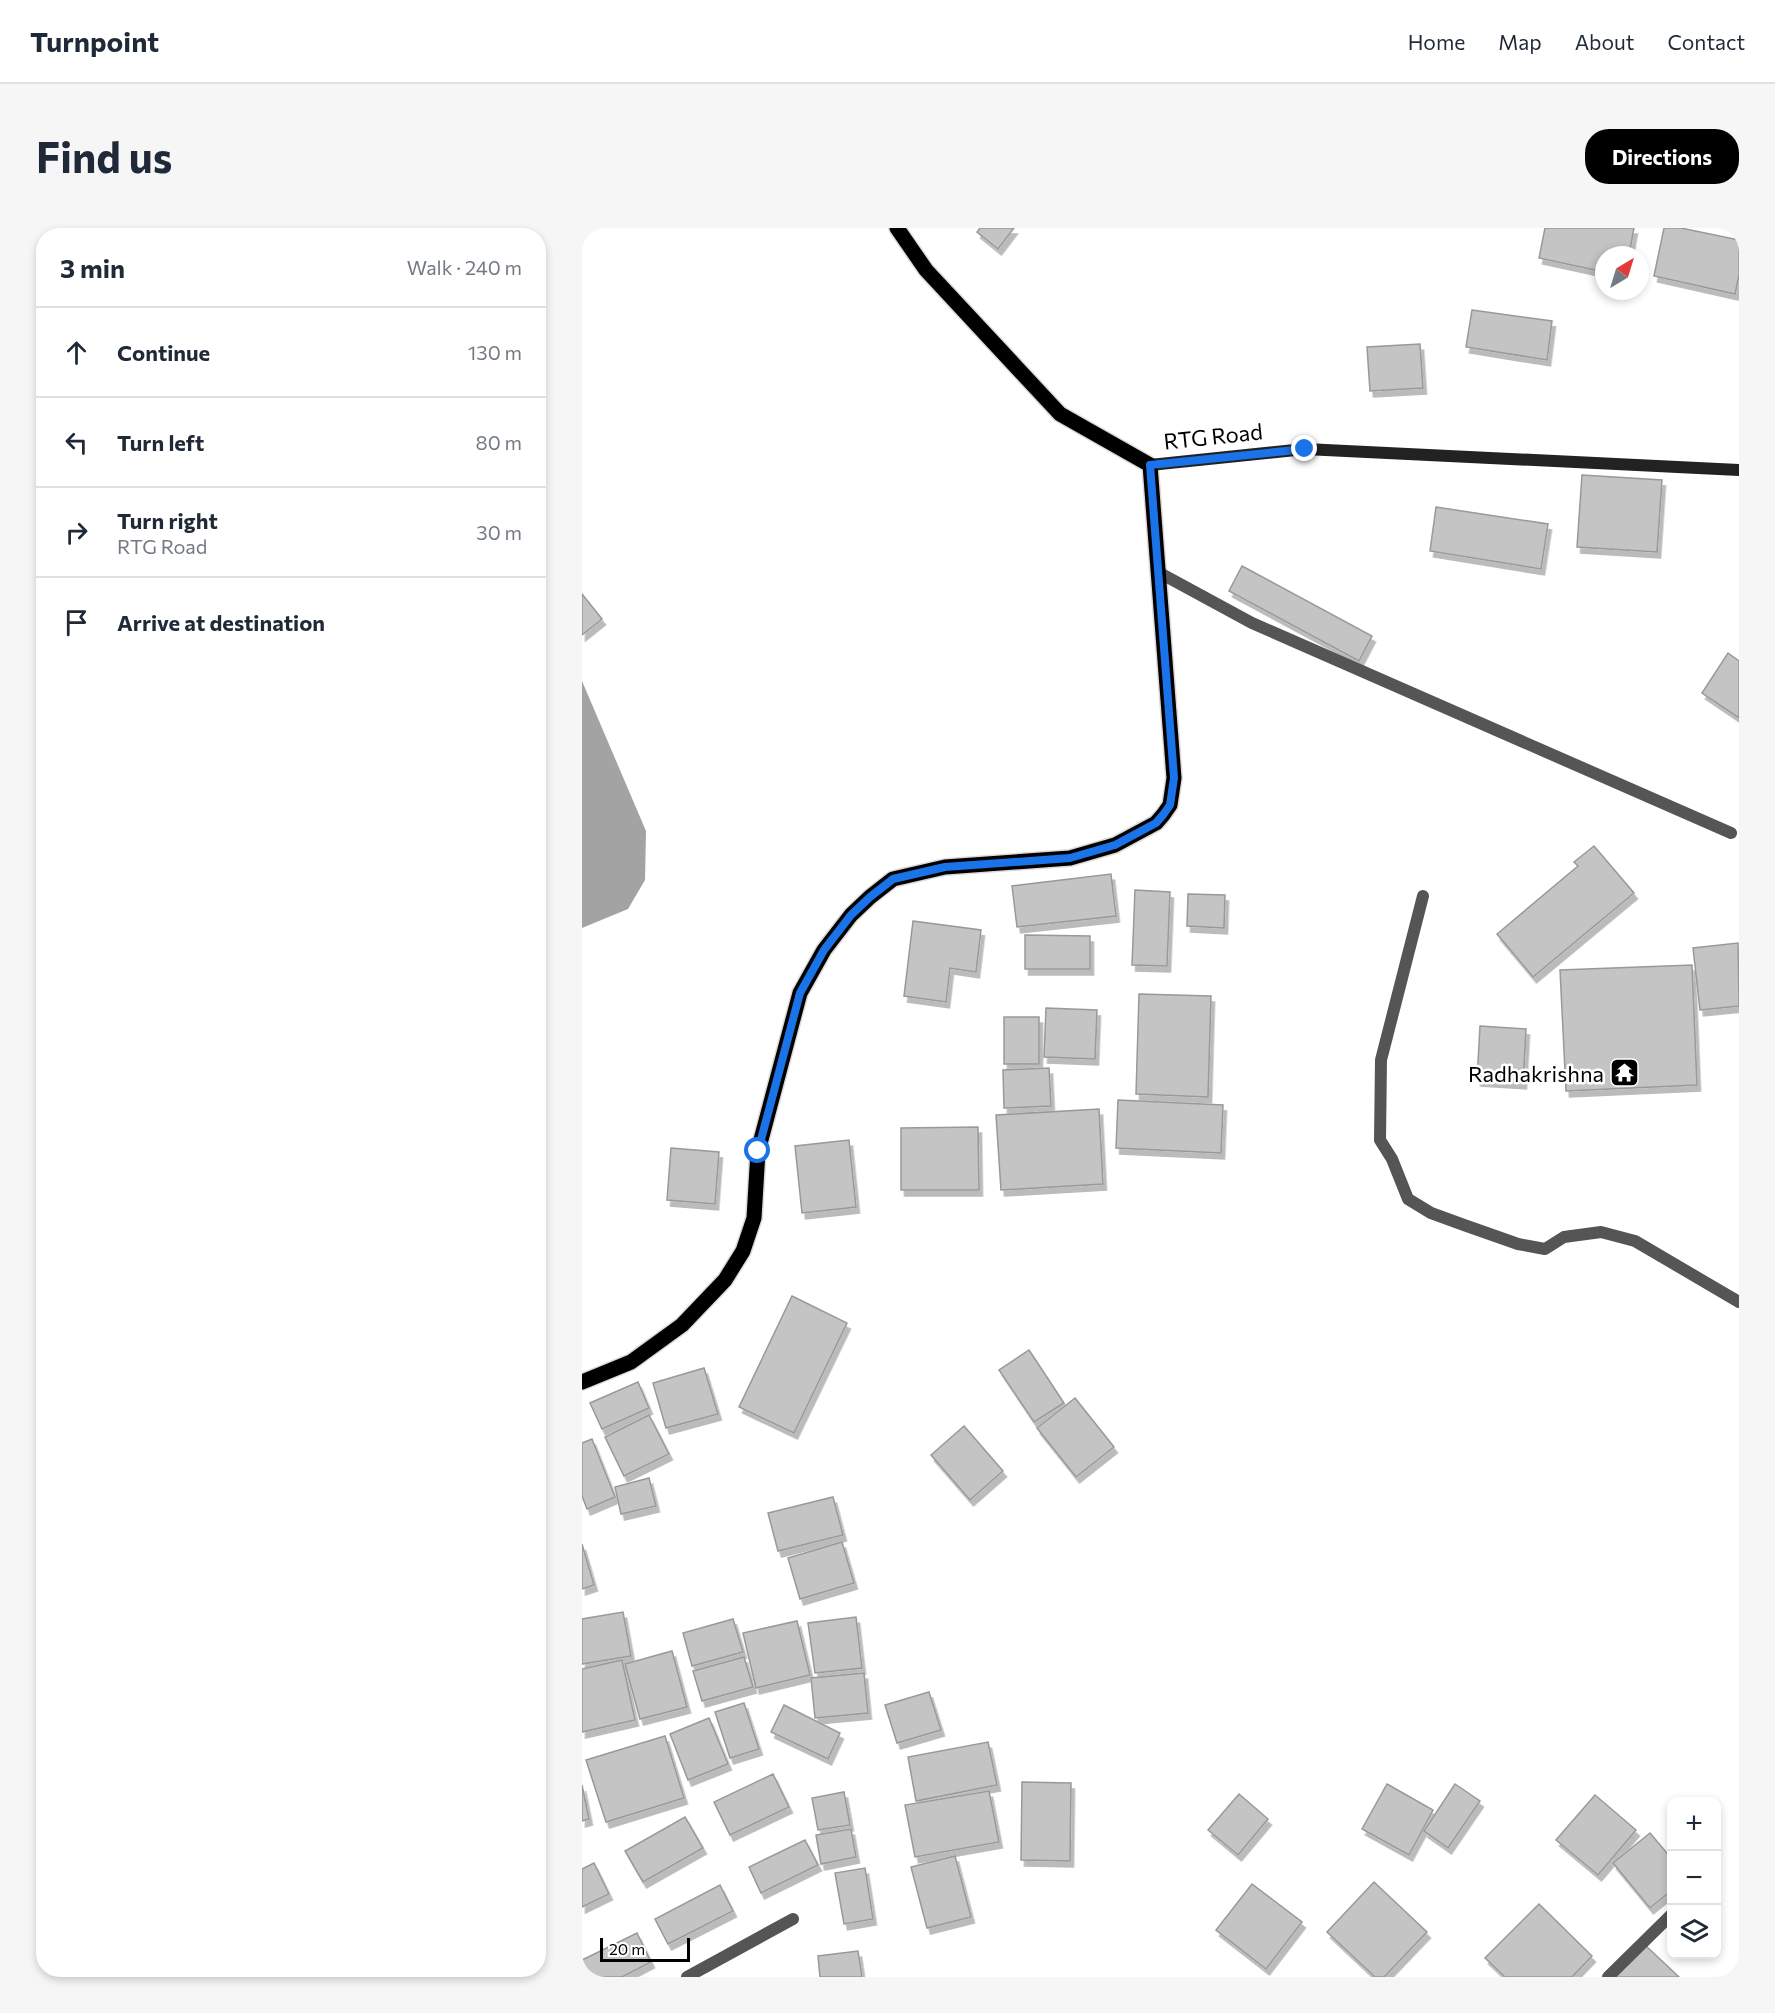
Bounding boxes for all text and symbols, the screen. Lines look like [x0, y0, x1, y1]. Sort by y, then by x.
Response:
text: Turnpoint [30, 24, 159, 58]
text: Home [1408, 29, 1465, 54]
text: Map [1498, 29, 1542, 54]
text: About [1575, 29, 1634, 54]
text: Contact [1667, 29, 1745, 54]
button: Directions [1585, 129, 1739, 184]
text: Find us [36, 130, 172, 182]
north arrow [1595, 246, 1649, 300]
text: 3 min [60, 252, 125, 283]
text: Walk · 240 m [407, 255, 522, 279]
icon: ahead [60, 336, 93, 369]
text: Continue [117, 339, 210, 366]
text: 130 m [468, 340, 522, 364]
street label: RTG Road [1162, 417, 1264, 455]
icon: left [60, 426, 93, 459]
text: Turn left [117, 429, 204, 456]
text: 80 m [476, 430, 522, 454]
route end [1291, 435, 1317, 461]
text: Turn right [117, 507, 218, 534]
icon: right [60, 516, 93, 549]
text: 30 m [476, 520, 522, 544]
text: RTG Road [117, 534, 207, 558]
icon: arrive [60, 606, 93, 639]
text: Arrive at destination [117, 609, 325, 636]
temple icon: Radhakrishna [1609, 1057, 1641, 1089]
place label: Radhakrishna [1468, 1060, 1604, 1087]
route start [744, 1137, 770, 1163]
map controls [1667, 1797, 1721, 1959]
button: + [1667, 1797, 1721, 1851]
button: − [1667, 1851, 1721, 1905]
button: layers [1667, 1905, 1721, 1959]
scale bar [600, 1935, 690, 1962]
text: 20 m [609, 1939, 645, 1958]

